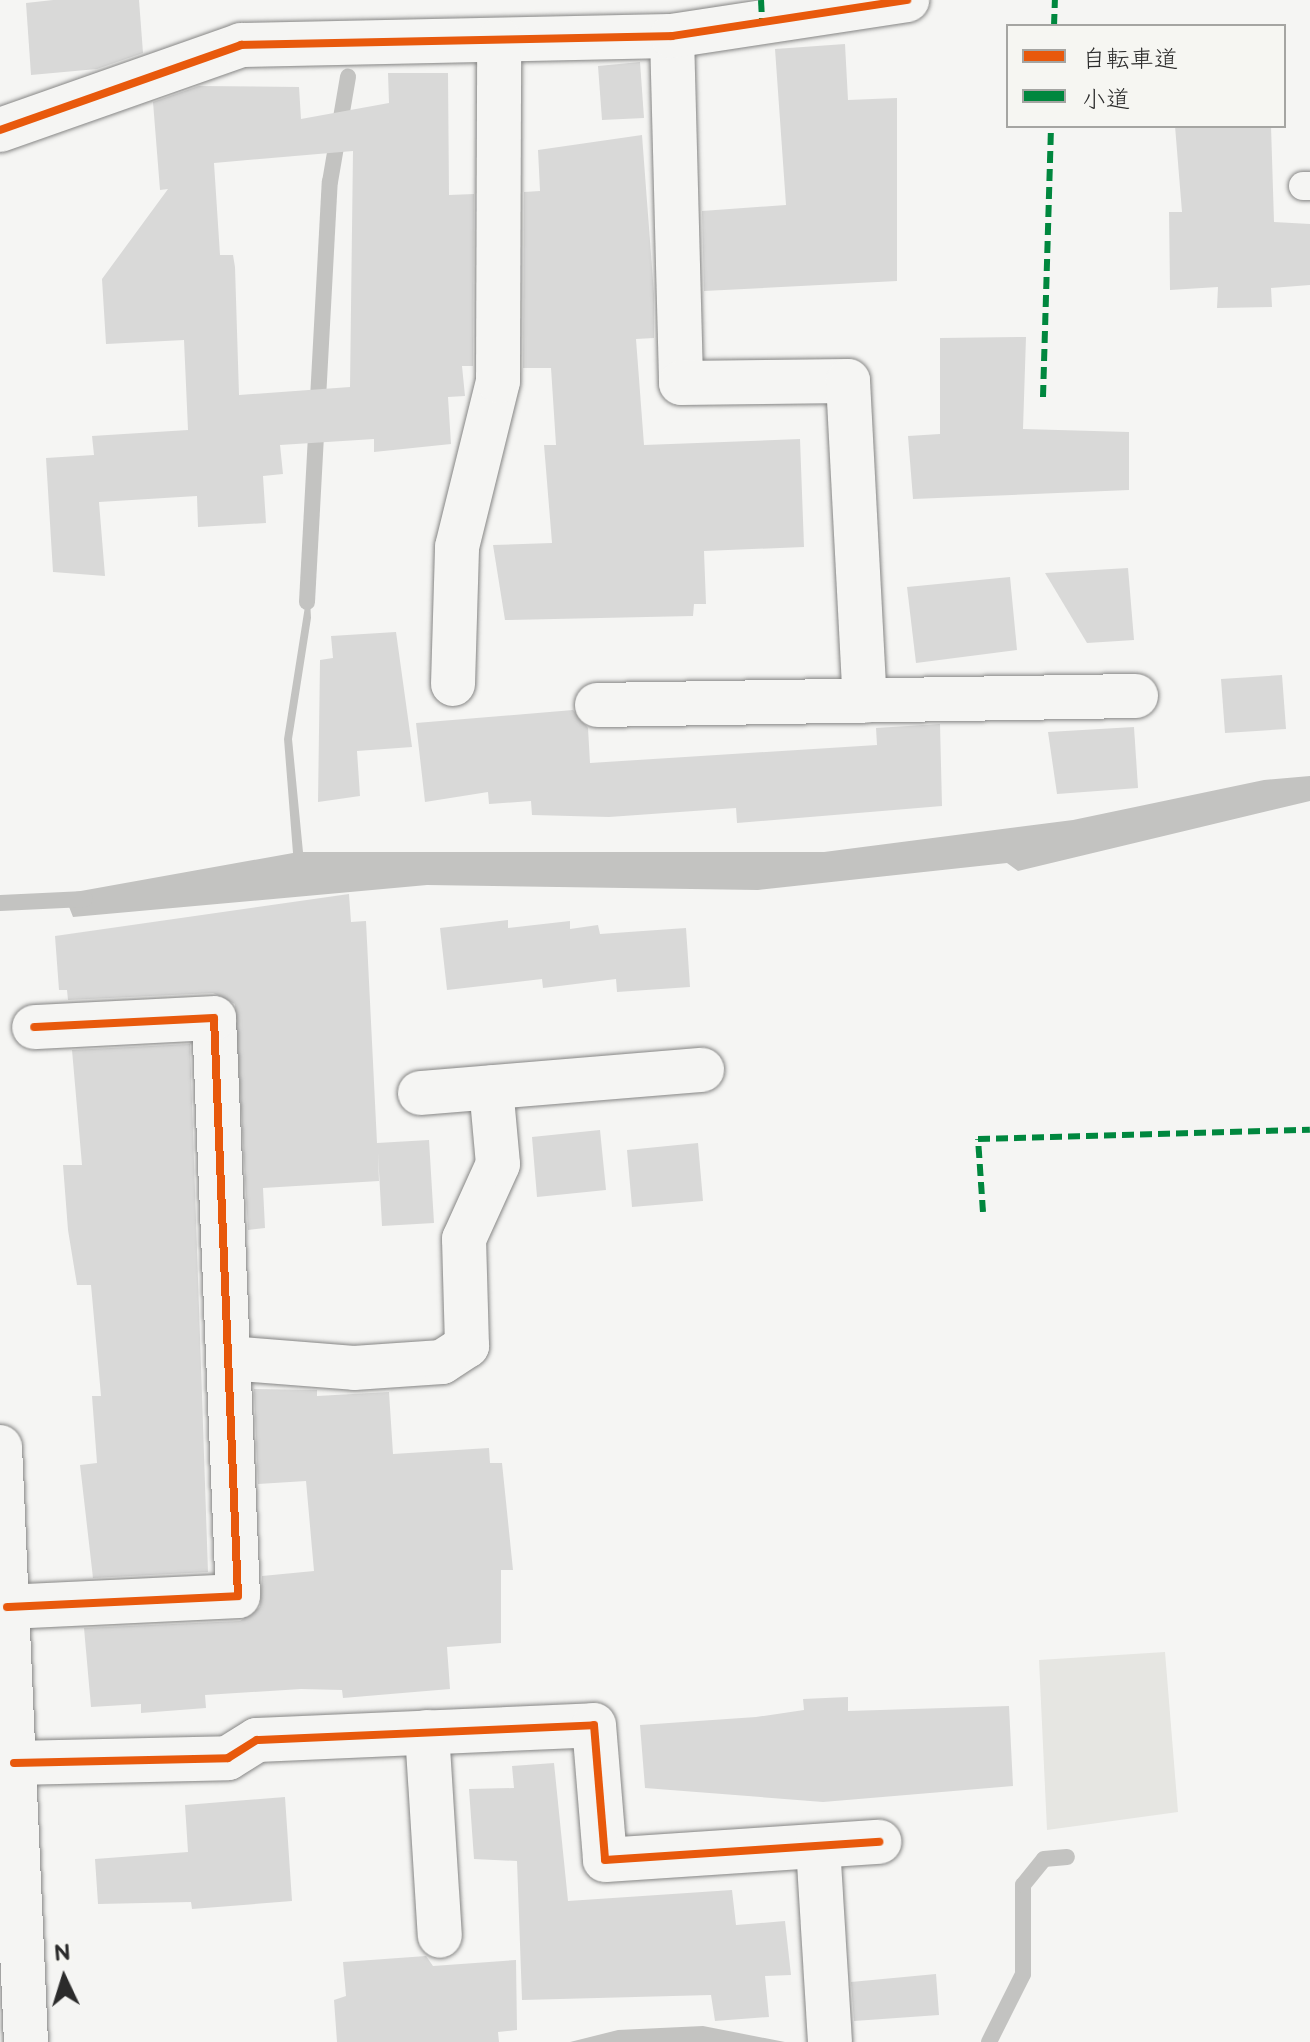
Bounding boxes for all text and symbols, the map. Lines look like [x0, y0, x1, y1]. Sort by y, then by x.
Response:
legend [1006, 24, 1286, 128]
text: 自転車道 [1082, 45, 1178, 74]
text: 小道 [1082, 85, 1130, 114]
north arrow [24, 1938, 104, 2018]
text: N [53, 1940, 71, 1968]

